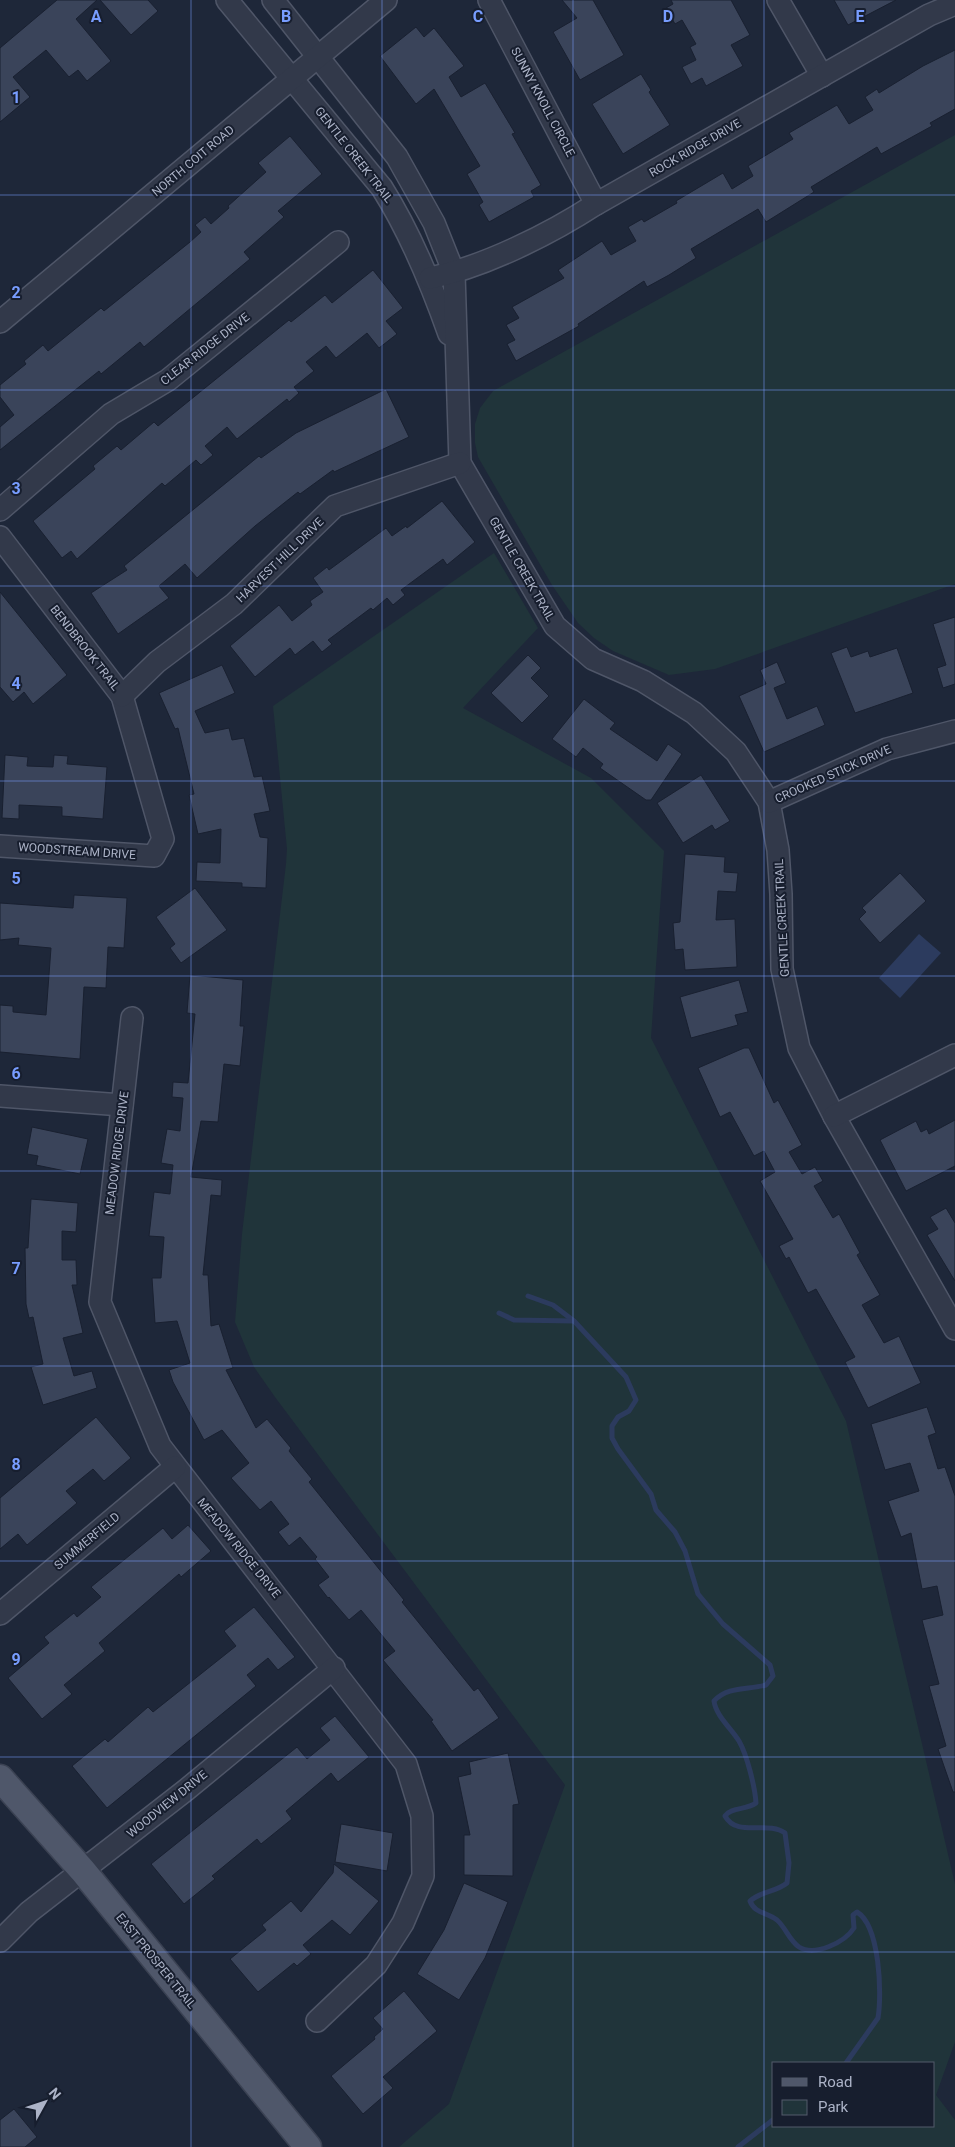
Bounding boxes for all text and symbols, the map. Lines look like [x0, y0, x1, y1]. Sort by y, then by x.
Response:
text: A [91, 7, 102, 26]
text: B [281, 7, 291, 26]
text: C [473, 7, 483, 26]
text: D [663, 7, 673, 26]
text: E [856, 7, 865, 26]
street label: SUNNY KNOLL CIRCLE [508, 45, 578, 159]
text: 1 [11, 88, 21, 107]
street label: GENTLE CREEK TRAIL [312, 104, 396, 206]
street label: ROCK RIDGE DRIVE [647, 116, 743, 180]
street label: NORTH COIT ROAD [149, 123, 237, 199]
text: 2 [11, 283, 21, 302]
street label: CLEAR RIDGE DRIVE [158, 310, 252, 388]
text: 3 [11, 479, 21, 498]
street label: GENTLE CREEK TRAIL [486, 514, 558, 624]
street label: HARVEST HILL DRIVE [233, 515, 327, 605]
street label: BENDBROOK TRAIL [47, 603, 123, 694]
text: 4 [11, 674, 21, 693]
street label: CROOKED STICK DRIVE [773, 742, 893, 806]
street label: WOODSTREAM DRIVE [18, 840, 136, 862]
street label: GENTLE CREEK TRAIL [772, 858, 792, 977]
text: 5 [11, 869, 21, 888]
text: 6 [11, 1064, 21, 1083]
street label: MEADOW RIDGE DRIVE [102, 1090, 132, 1216]
text: 7 [11, 1259, 21, 1278]
text: 8 [11, 1455, 21, 1474]
street label: MEADOW RIDGE DRIVE [194, 1495, 284, 1601]
street label: SUMMERFIELD [51, 1509, 123, 1572]
text: 9 [11, 1650, 21, 1669]
street label: WOODVIEW DRIVE [124, 1767, 210, 1841]
street label: EAST PROSPER TRAIL [113, 1910, 199, 2012]
legend [772, 2062, 935, 2127]
text: Road [818, 2073, 852, 2091]
north arrow [20, 2077, 70, 2127]
text: N [46, 2085, 64, 2103]
text: Park [818, 2098, 849, 2116]

